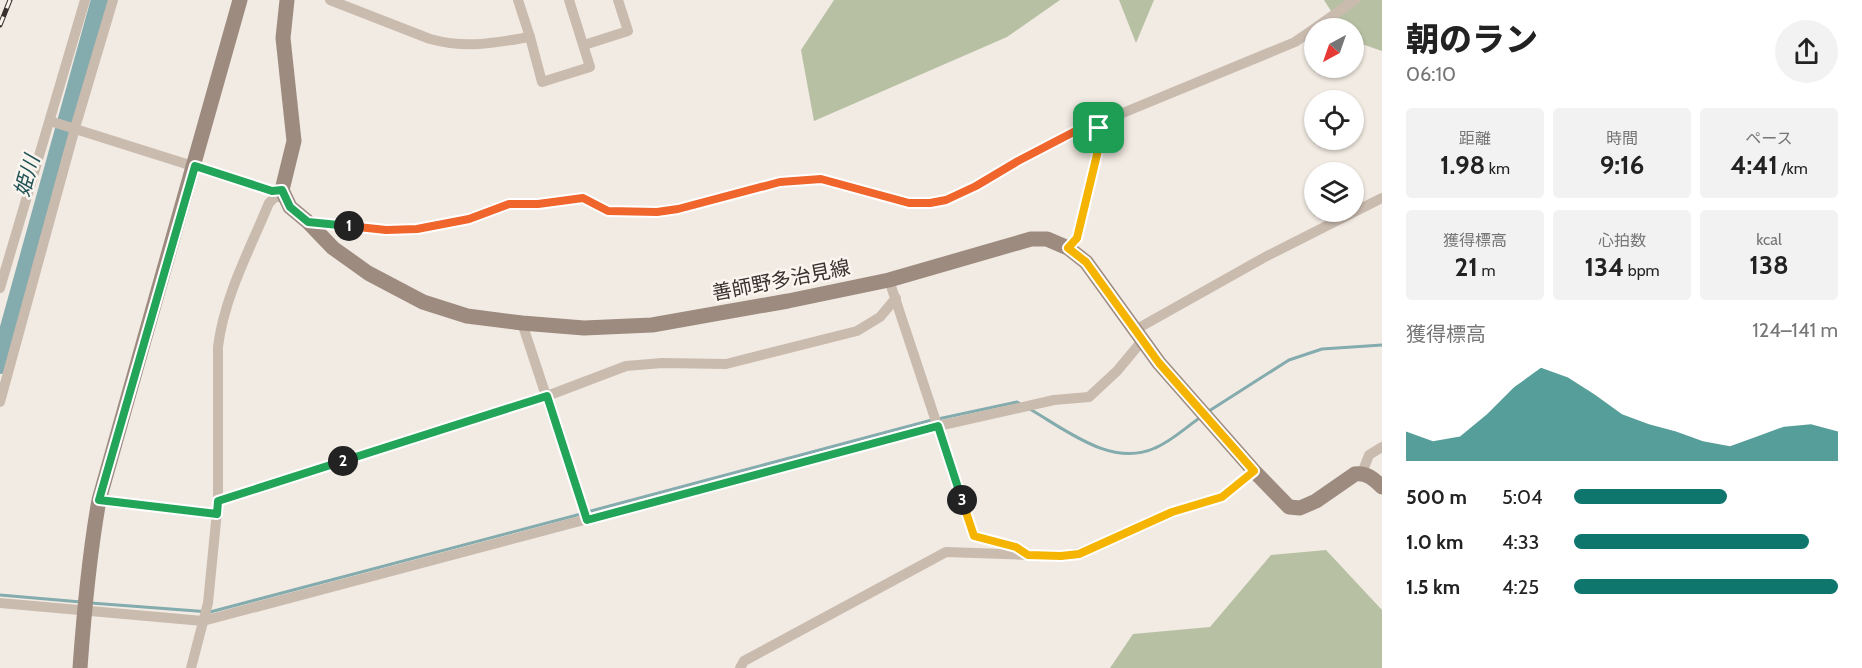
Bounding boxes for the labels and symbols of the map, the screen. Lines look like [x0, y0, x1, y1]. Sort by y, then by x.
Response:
north arrow [1304, 18, 1364, 78]
pin [1073, 102, 1124, 153]
water label: 姫川 [9, 150, 45, 199]
pin: 1 [334, 211, 364, 241]
street label: 善師野多治見線 [710, 255, 852, 305]
pin: 2 [328, 446, 358, 476]
pin: 3 [947, 485, 977, 515]

